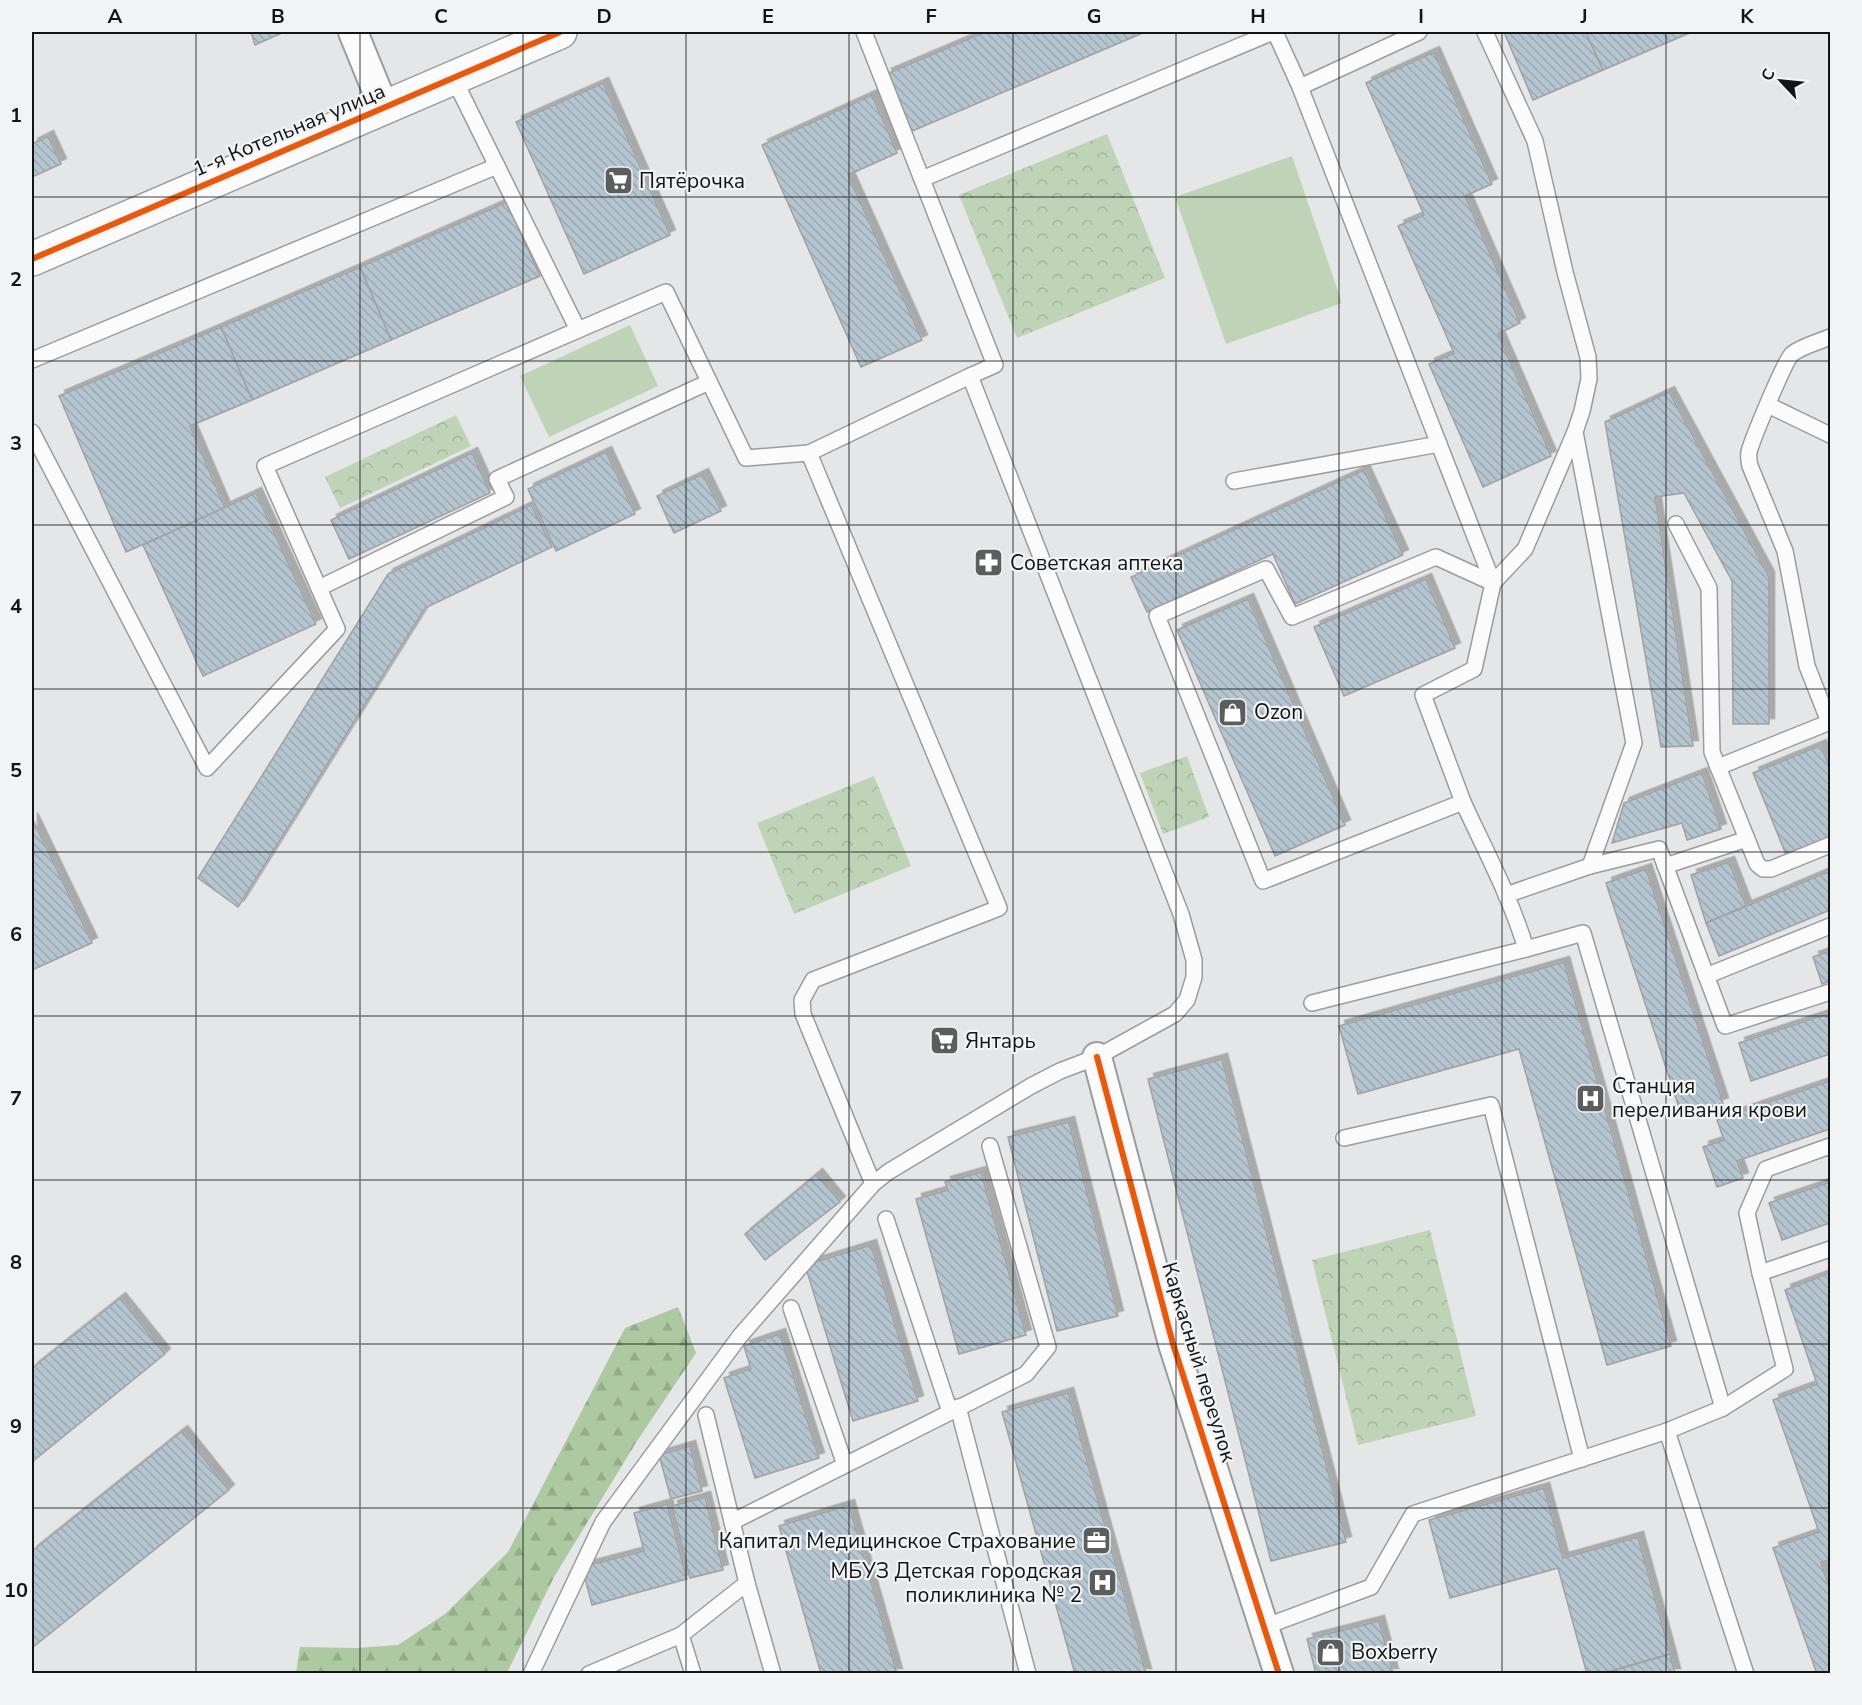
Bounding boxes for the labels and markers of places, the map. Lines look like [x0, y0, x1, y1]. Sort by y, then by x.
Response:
supermarket icon: Пятёрочка [602, 165, 634, 197]
place label: Пятёрочка [639, 167, 745, 195]
pharmacy icon: Советская аптека [973, 547, 1005, 579]
place label: Советская аптека [1010, 549, 1184, 577]
shop icon: Ozon [1217, 696, 1249, 728]
place label: Ozon [1254, 698, 1303, 726]
supermarket icon: Янтарь [928, 1025, 960, 1057]
place label: Янтарь [965, 1027, 1036, 1055]
place label: Станция переливания крови [1612, 1072, 1807, 1124]
hospital icon: Станция переливания крови [1575, 1082, 1607, 1114]
office icon: Капитал Медицинское Страхование [1081, 1525, 1113, 1557]
place label: Капитал Медицинское Страхование [719, 1527, 1076, 1555]
place label: МБУЗ Детская городская поликлиника № 2 [830, 1557, 1082, 1609]
hospital icon: МБУЗ Детская городская поликлиника № 2 [1087, 1567, 1119, 1599]
shop icon: Boxberry [1314, 1636, 1346, 1668]
place label: Boxberry [1351, 1638, 1438, 1666]

